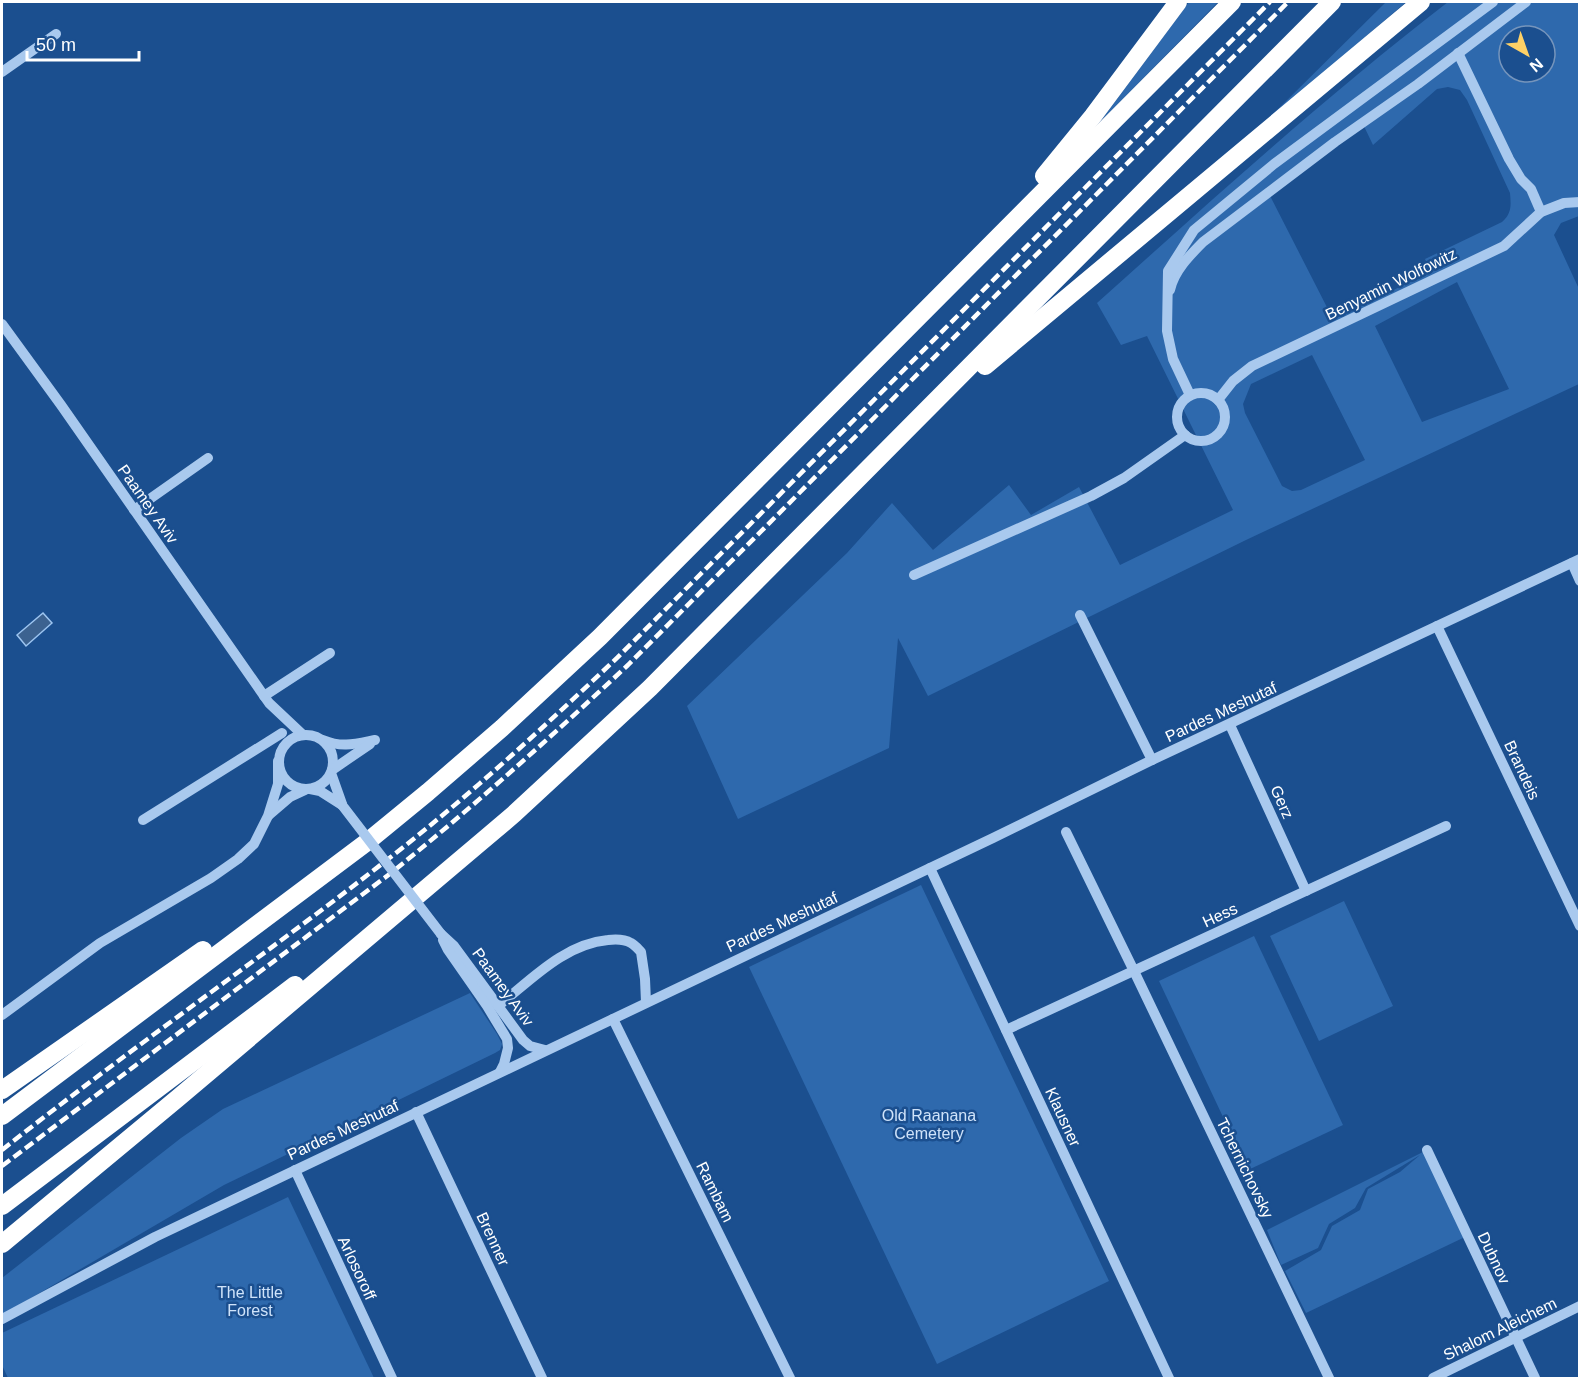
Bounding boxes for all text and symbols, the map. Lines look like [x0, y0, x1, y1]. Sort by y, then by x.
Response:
scale bar [27, 24, 140, 62]
north arrow [1497, 24, 1557, 84]
text: 50 m [36, 35, 76, 55]
text: N [1526, 55, 1546, 75]
street label: Benyamin Wolfowitz [1323, 245, 1459, 323]
street label: Paamey Aviv [115, 461, 181, 547]
street label: Pardes Meshutaf [1163, 679, 1280, 745]
street label: Brandeis [1501, 738, 1543, 802]
street label: Gerz [1267, 783, 1297, 821]
street label: Pardes Meshutaf [724, 889, 841, 955]
street label: Hess [1200, 900, 1240, 930]
street label: Paamey Aviv [469, 945, 537, 1029]
street label: Klausner [1042, 1085, 1084, 1150]
street label: Pardes Meshutaf [285, 1097, 402, 1163]
park label: Old Raanana Cemetery [882, 1107, 976, 1142]
street label: Tchernichovsky [1213, 1115, 1277, 1221]
street label: Rambam [693, 1159, 737, 1225]
street label: Brenner [473, 1210, 513, 1269]
street label: Dubnov [1475, 1229, 1513, 1287]
street label: Arlosoroff [335, 1234, 379, 1303]
park label: The Little Forest [217, 1284, 283, 1319]
street label: Shalom Aleichem [1441, 1294, 1559, 1364]

